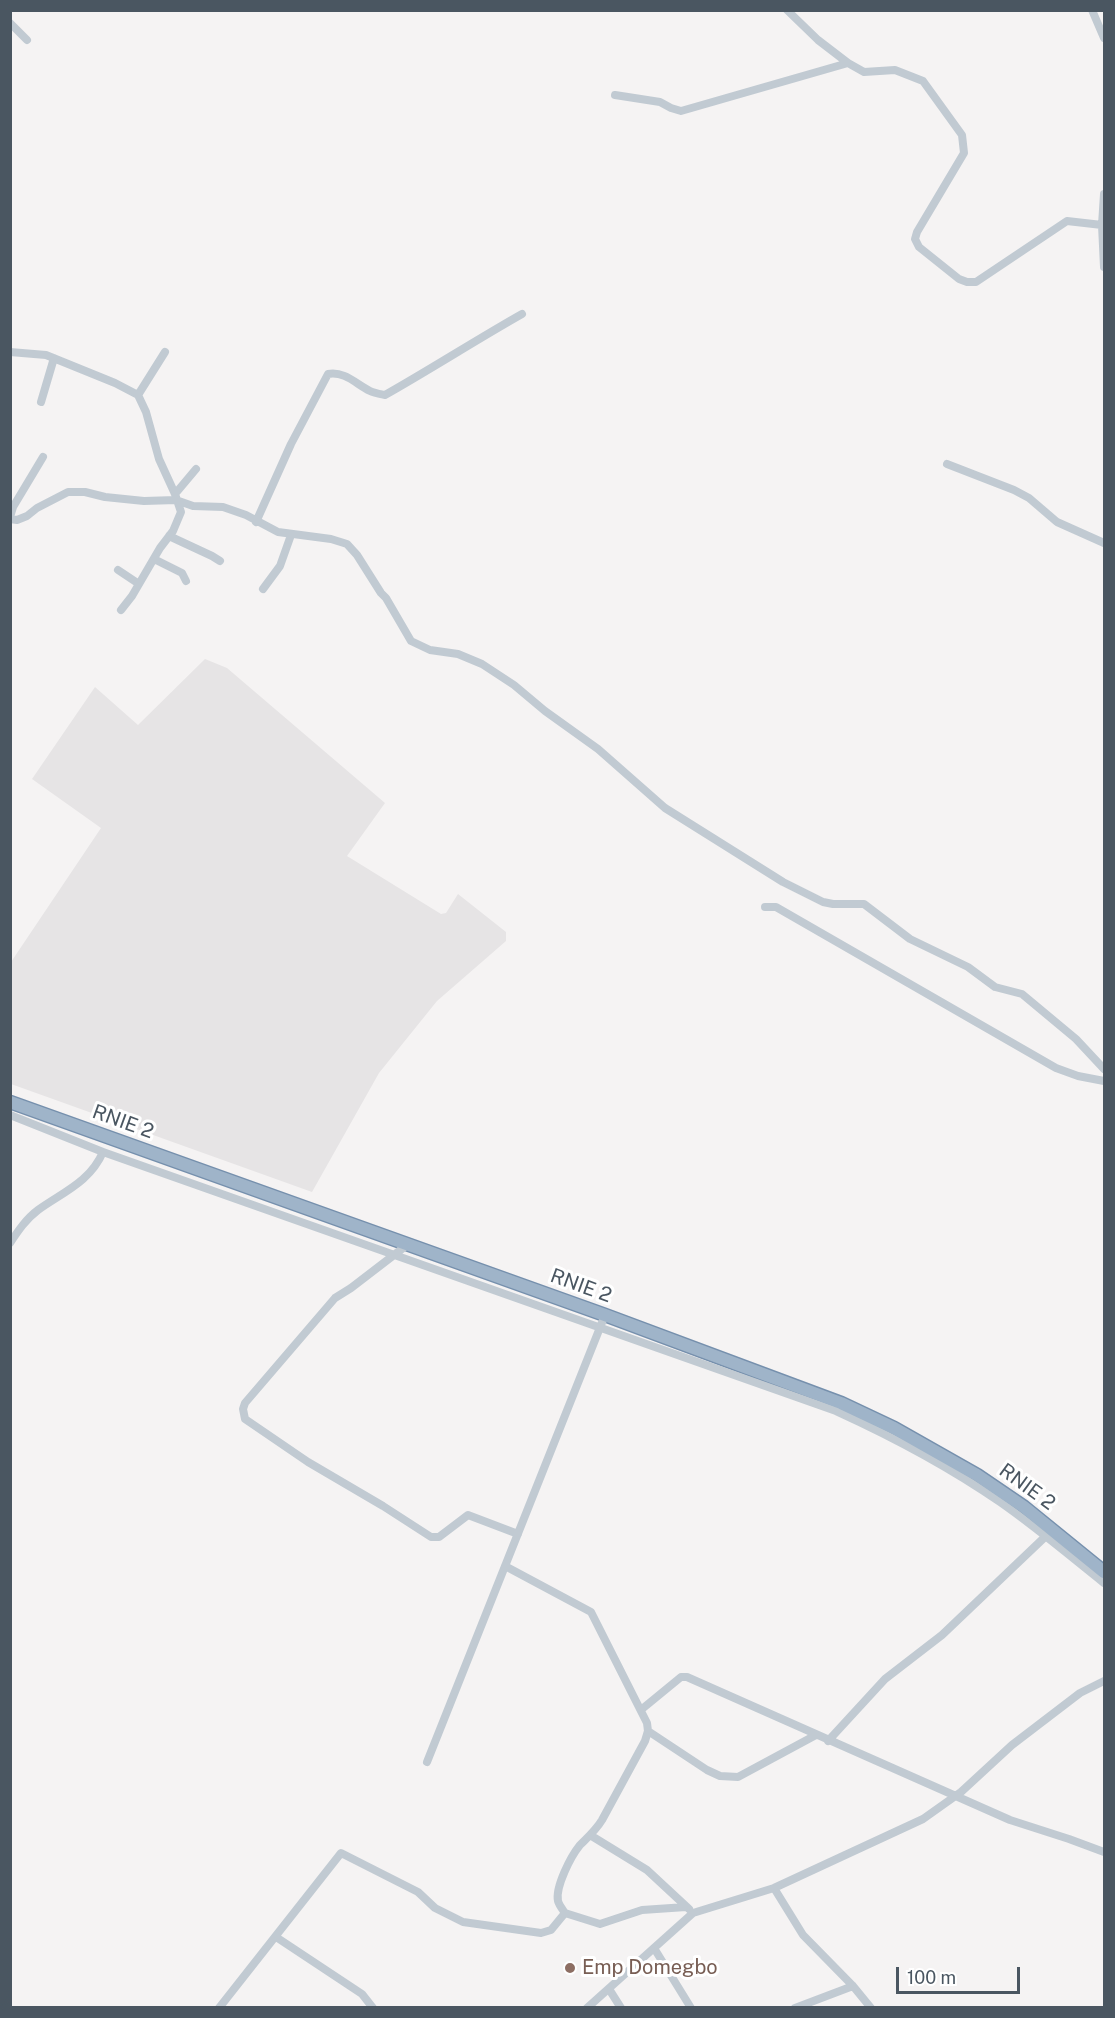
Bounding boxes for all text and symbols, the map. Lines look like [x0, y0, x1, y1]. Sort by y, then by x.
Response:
street label: RNIE 2 [89, 1100, 157, 1144]
street label: RNIE 2 [547, 1264, 615, 1308]
street label: RNIE 2 [994, 1459, 1060, 1515]
scale bar [899, 1955, 1024, 1993]
place label: Emp Domegbo [582, 1956, 718, 1980]
marker: Emp Domegbo [563, 1961, 577, 1975]
text: 100 m [907, 1967, 956, 1988]

